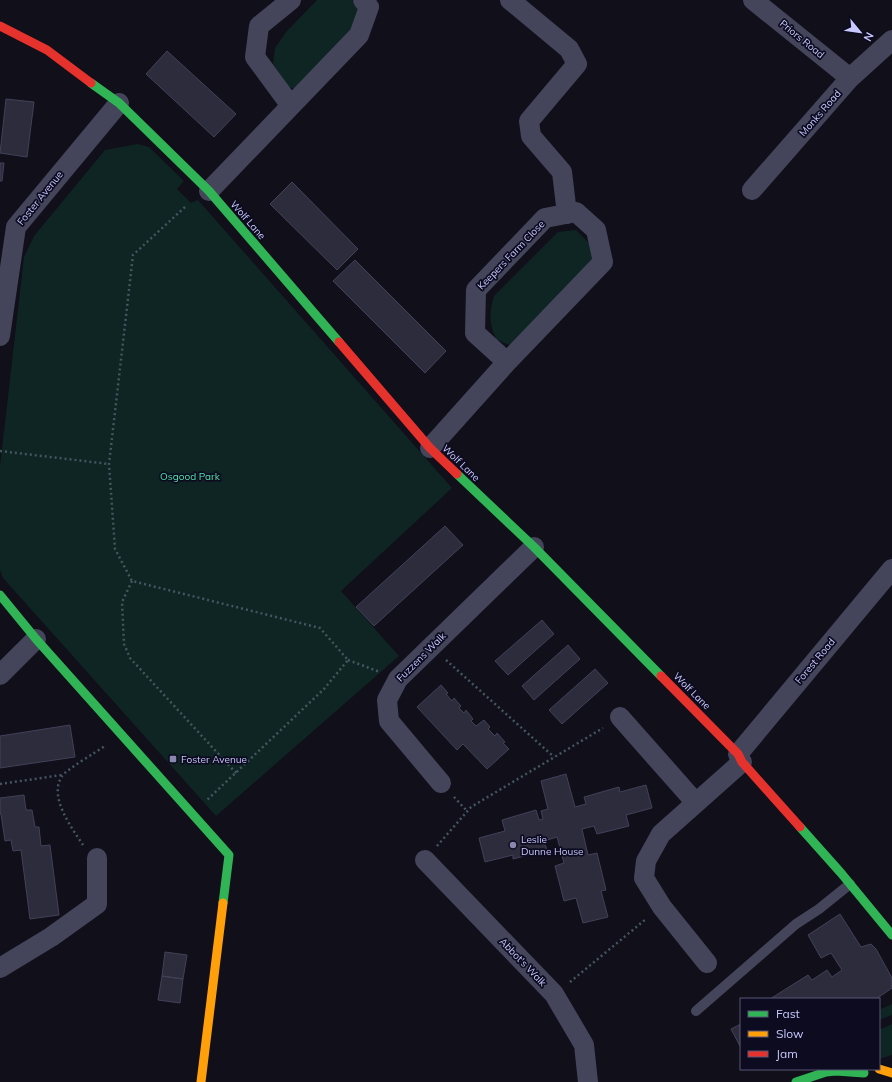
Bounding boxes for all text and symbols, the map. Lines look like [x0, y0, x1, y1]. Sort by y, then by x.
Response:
north arrow [840, 12, 880, 52]
street label: Priors Road [777, 17, 827, 61]
text: N [861, 30, 877, 44]
street label: Monks Road [796, 87, 844, 139]
street label: Foster Avenue [14, 168, 66, 228]
street label: Wolf Lane [228, 198, 268, 242]
street label: Keepers Farm Close [475, 218, 547, 292]
street label: Wolf Lane [439, 442, 483, 484]
park label: Osgood Park [160, 470, 221, 483]
street label: Fuzzens Walk [394, 629, 449, 684]
street label: Forest Road [792, 635, 838, 687]
street label: Wolf Lane [671, 670, 713, 712]
place label: Foster Avenue [181, 753, 247, 766]
marker: Foster Avenue [168, 754, 178, 764]
place label: Leslie Dunne House [521, 833, 584, 858]
marker: Leslie Dunne House [508, 840, 518, 850]
street label: Abbot's Walk [497, 935, 550, 990]
legend [740, 998, 880, 1070]
text: Fast [776, 1006, 800, 1021]
text: Slow [776, 1026, 804, 1041]
text: Jam [776, 1046, 798, 1061]

